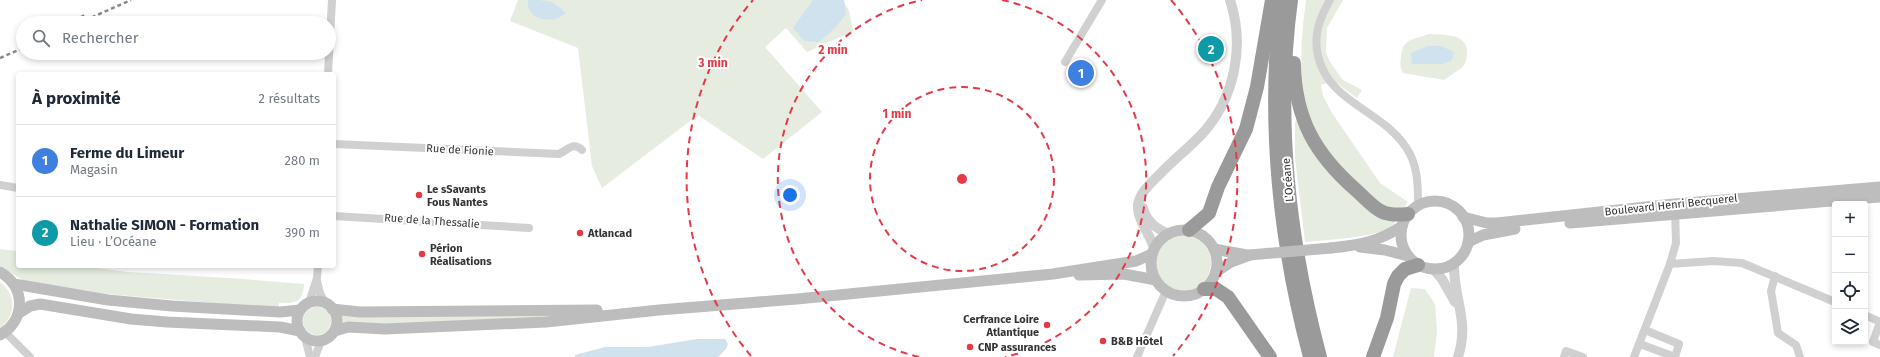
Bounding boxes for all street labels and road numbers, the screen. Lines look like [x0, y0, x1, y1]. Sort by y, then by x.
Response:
street label: Rue de Fionie [426, 142, 494, 158]
street label: L’Océane [1280, 158, 1296, 202]
street label: Boulevard Henri Becquerel [1604, 192, 1738, 218]
street label: Rue de la Thessalie [384, 211, 480, 231]

